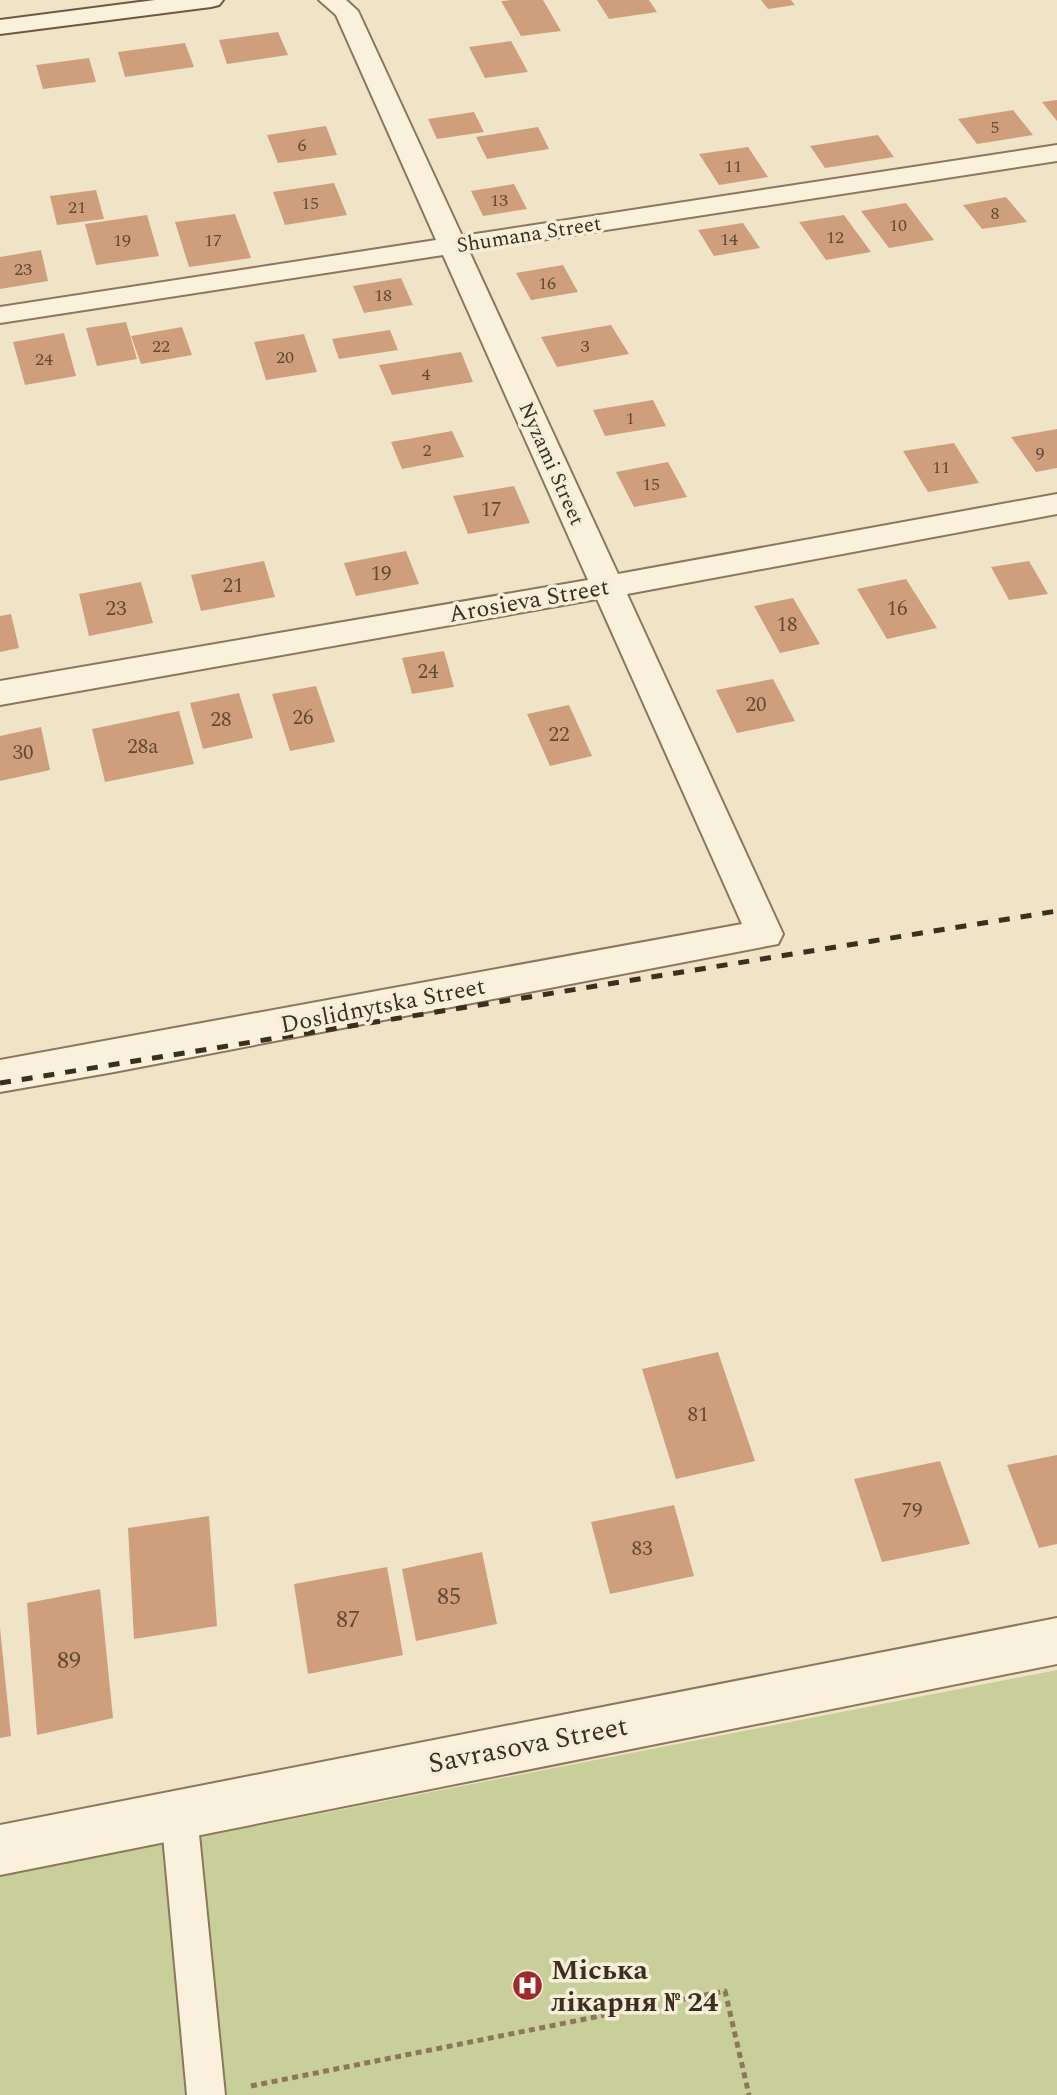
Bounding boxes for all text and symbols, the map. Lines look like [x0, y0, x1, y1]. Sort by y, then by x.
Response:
house number: 5 [991, 114, 1000, 141]
house number: 6 [298, 132, 307, 159]
house number: 11 [724, 153, 742, 180]
house number: 13 [490, 187, 508, 214]
house number: 15 [301, 190, 319, 217]
house number: 21 [68, 194, 86, 221]
house number: 8 [991, 200, 1000, 227]
street label: Shumana Street [454, 208, 604, 262]
house number: 10 [889, 212, 907, 239]
house number: 12 [826, 224, 844, 251]
house number: 14 [720, 226, 738, 253]
house number: 19 [113, 227, 131, 254]
house number: 17 [204, 227, 222, 254]
house number: 23 [14, 256, 32, 283]
house number: 16 [538, 270, 556, 297]
house number: 18 [374, 282, 392, 309]
house number: 22 [152, 333, 170, 360]
house number: 3 [581, 333, 590, 360]
house number: 20 [276, 344, 294, 371]
house number: 24 [35, 346, 53, 373]
house number: 4 [422, 361, 431, 388]
street label: Nyzami Street [510, 397, 592, 531]
house number: 1 [626, 405, 635, 432]
house number: 2 [423, 437, 432, 464]
house number: 9 [1036, 440, 1045, 467]
house number: 11 [932, 454, 950, 481]
house number: 15 [642, 471, 660, 498]
house number: 17 [481, 494, 502, 526]
house number: 19 [371, 558, 392, 590]
street label: Arosieva Street [446, 569, 612, 633]
house number: 21 [223, 570, 244, 602]
house number: 23 [106, 593, 127, 625]
house number: 16 [887, 593, 908, 625]
house number: 18 [777, 609, 798, 641]
house number: 24 [418, 656, 439, 688]
house number: 20 [746, 689, 767, 721]
house number: 26 [293, 702, 314, 734]
house number: 28 [211, 704, 232, 736]
house number: 22 [549, 719, 570, 751]
house number: 28а [127, 731, 159, 763]
house number: 30 [13, 737, 34, 769]
street label: Doslidnytska Street [278, 969, 488, 1043]
house number: 81 [688, 1399, 709, 1431]
house number: 79 [902, 1495, 923, 1527]
house number: 83 [632, 1533, 653, 1565]
house number: 85 [437, 1579, 461, 1615]
house number: 87 [336, 1602, 360, 1638]
house number: 89 [57, 1643, 81, 1679]
street label: Savrasova Street [425, 1705, 632, 1785]
place label: Міська лікарня № 24 [551, 1949, 719, 2024]
hospital icon: Міська лікарня № 24 [511, 1969, 545, 2003]

